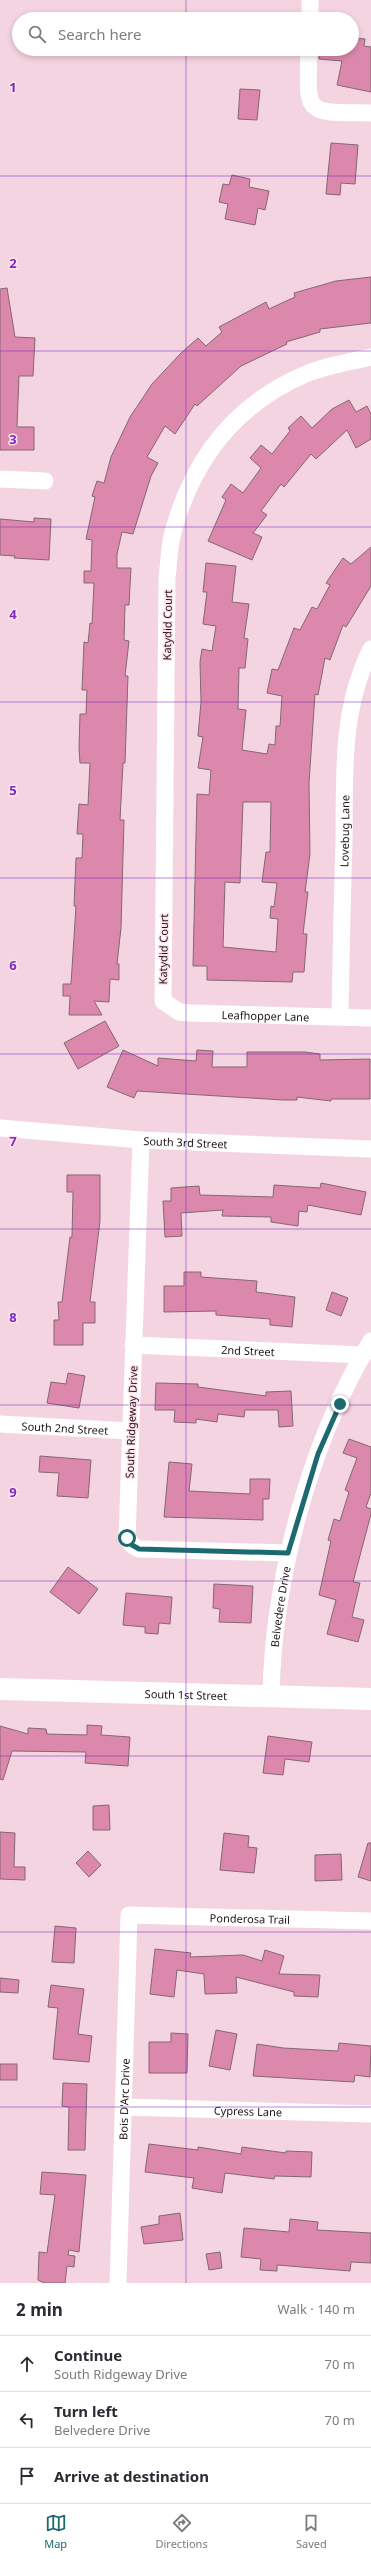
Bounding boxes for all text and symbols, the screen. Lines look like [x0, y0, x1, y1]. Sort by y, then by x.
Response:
search box [12, 12, 359, 56]
icon: search [26, 23, 48, 45]
text: Search here [58, 24, 141, 44]
text: 1 [9, 78, 17, 96]
text: 2 [9, 254, 17, 272]
text: 3 [9, 430, 17, 448]
street label: Katydid Court [159, 589, 175, 660]
text: 4 [9, 605, 17, 623]
text: 5 [9, 781, 17, 799]
street label: Lovebug Lane [336, 795, 352, 867]
street label: Katydid Court [155, 913, 171, 984]
text: 6 [9, 956, 17, 974]
street label: Leafhopper Lane [222, 1006, 309, 1024]
text: 7 [9, 1132, 17, 1150]
street label: South 3rd Street [143, 1133, 228, 1151]
text: 8 [9, 1308, 17, 1326]
street label: 2nd Street [221, 1341, 275, 1359]
street label: South Ridgeway Drive [122, 1365, 140, 1479]
route end [331, 1395, 349, 1413]
street label: South 2nd Street [21, 1418, 109, 1437]
text: 9 [9, 1483, 17, 1501]
route start [118, 1529, 136, 1547]
street label: Belvedere Drive [266, 1565, 293, 1648]
street label: South 1st Street [145, 1685, 227, 1703]
street label: Ponderosa Trail [210, 1910, 290, 1926]
street label: Bois D'Arc Drive [115, 2058, 132, 2140]
street label: Cypress Lane [214, 2102, 282, 2119]
text: 2 min [16, 2298, 63, 2321]
text: Walk · 140 m [277, 2300, 355, 2318]
text: Continue [54, 2345, 122, 2365]
icon: ahead [16, 2353, 38, 2375]
text: 70 m [325, 2355, 355, 2373]
text: South Ridgeway Drive [54, 2365, 187, 2383]
text: Turn left [54, 2401, 118, 2421]
icon: left [16, 2409, 38, 2431]
text: 70 m [325, 2411, 355, 2429]
text: Belvedere Drive [54, 2421, 150, 2439]
icon: arrive [16, 2465, 38, 2487]
text: Arrive at destination [54, 2466, 209, 2486]
tab: Map [44, 2512, 67, 2551]
tab: Directions [155, 2512, 208, 2551]
tab: Saved [296, 2512, 327, 2551]

